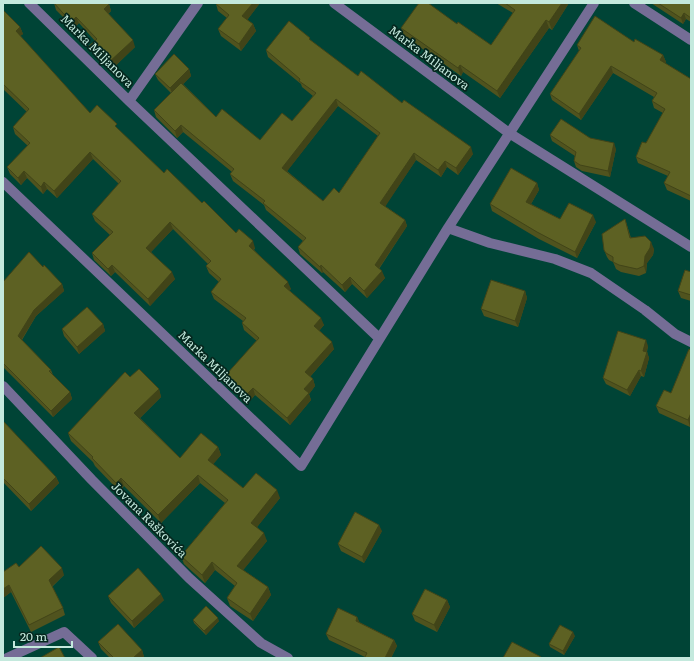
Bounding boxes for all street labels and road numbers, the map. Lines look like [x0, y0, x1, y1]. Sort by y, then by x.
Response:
street label: Marka Miljanova [57, 10, 139, 91]
street label: Marka Miljanova [385, 21, 474, 94]
street label: Marka Miljanova [174, 326, 257, 407]
street label: Jovana Raškovića [108, 477, 192, 562]

